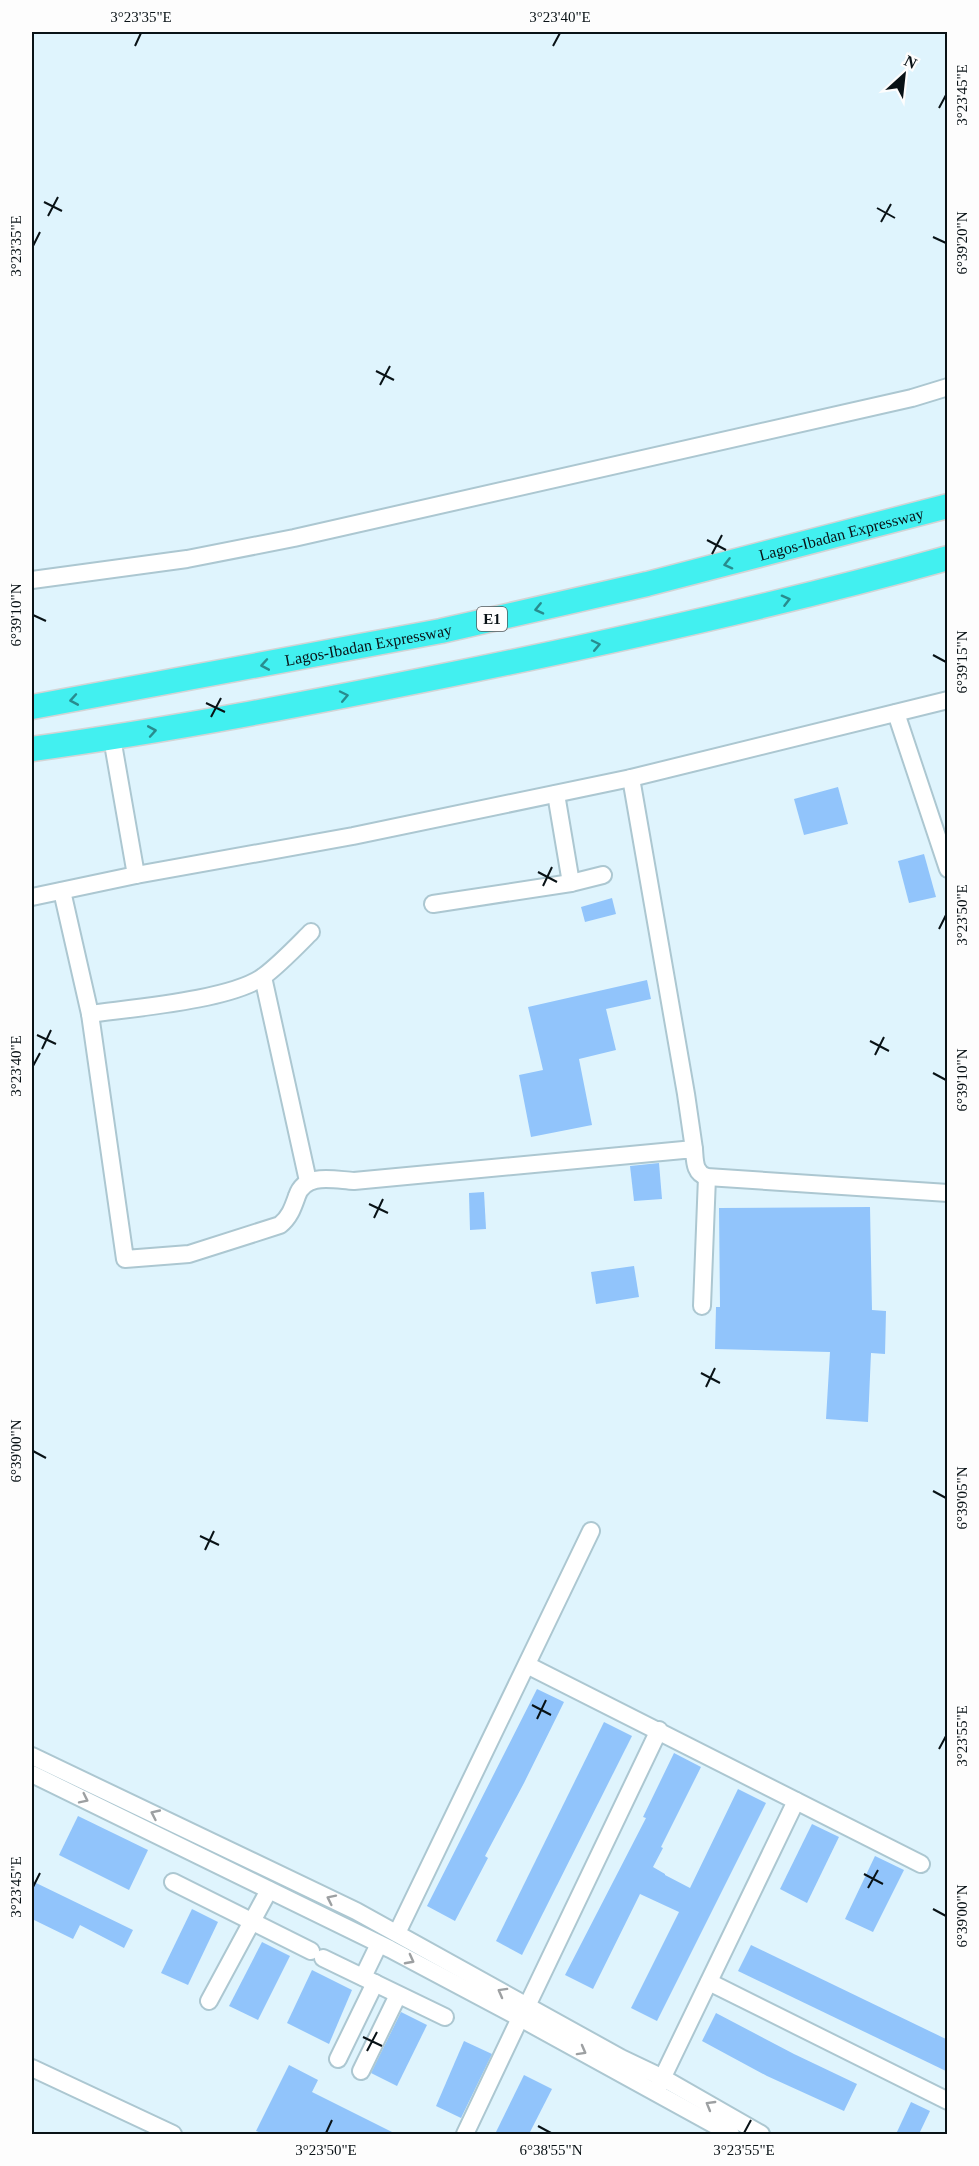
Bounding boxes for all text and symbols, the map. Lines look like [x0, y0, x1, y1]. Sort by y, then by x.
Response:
text: 3°23'35"E [110, 9, 172, 25]
text: 3°23'40"E [529, 9, 591, 25]
north arrow [874, 45, 934, 105]
text: N [902, 52, 920, 72]
text: 3°23'45"E [954, 64, 970, 126]
text: 6°39'20"N [954, 211, 970, 275]
text: 3°23'35"E [8, 215, 24, 277]
street label: Lagos-Ibadan Expressway [757, 505, 926, 564]
one-way arrow [724, 556, 734, 569]
text: 6°39'10"N [8, 583, 24, 647]
one-way arrow [781, 594, 791, 607]
one-way arrow [534, 602, 544, 615]
road number: E1 [477, 607, 507, 631]
street label: Lagos-Ibadan Expressway [284, 621, 454, 669]
text: 6°39'15"N [954, 630, 970, 694]
one-way arrow [591, 639, 601, 652]
one-way arrow [261, 658, 271, 671]
one-way arrow [338, 691, 348, 704]
one-way arrow [69, 693, 79, 706]
one-way arrow [146, 725, 156, 738]
text: 3°23'50"E [954, 884, 970, 946]
text: 3°23'40"E [8, 1035, 24, 1097]
text: 6°39'10"N [954, 1048, 970, 1112]
text: 6°39'00"N [8, 1419, 24, 1483]
text: 6°39'05"N [954, 1466, 970, 1530]
text: 3°23'55"E [954, 1705, 970, 1767]
one-way arrow [78, 1792, 89, 1804]
one-way arrow [150, 1810, 161, 1822]
text: 3°23'45"E [8, 1856, 24, 1918]
text: 6°39'00"N [954, 1884, 970, 1948]
one-way arrow [326, 1894, 337, 1906]
one-way arrow [403, 1953, 414, 1964]
one-way arrow [498, 1988, 508, 1999]
one-way arrow [576, 2044, 586, 2055]
one-way arrow [706, 2101, 716, 2113]
text: 3°23'50"E [295, 2142, 357, 2158]
text: 6°38'55"N [519, 2142, 583, 2158]
text: 3°23'55"E [713, 2142, 775, 2158]

